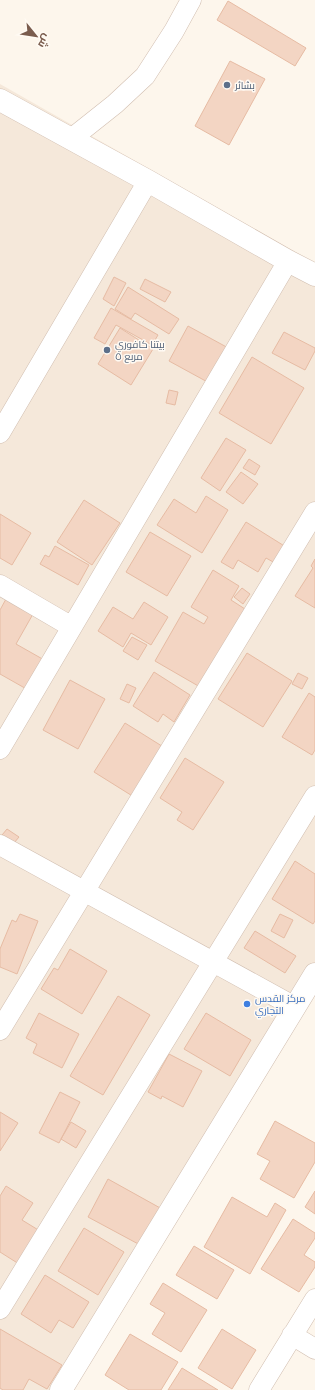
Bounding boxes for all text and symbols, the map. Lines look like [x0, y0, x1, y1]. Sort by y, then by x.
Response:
north arrow [16, 16, 56, 56]
text: ش [34, 31, 54, 51]
place label: بشائر [234, 79, 255, 93]
marker: بشائر [222, 80, 232, 90]
place label: بيتنا كافوري مربع ٥ [115, 338, 165, 364]
marker: بيتنا كافوري مربع ٥ [102, 345, 112, 355]
place label: مركز القدس التجاري [255, 992, 306, 1018]
marker: مركز القدس التجاري [242, 999, 252, 1009]

